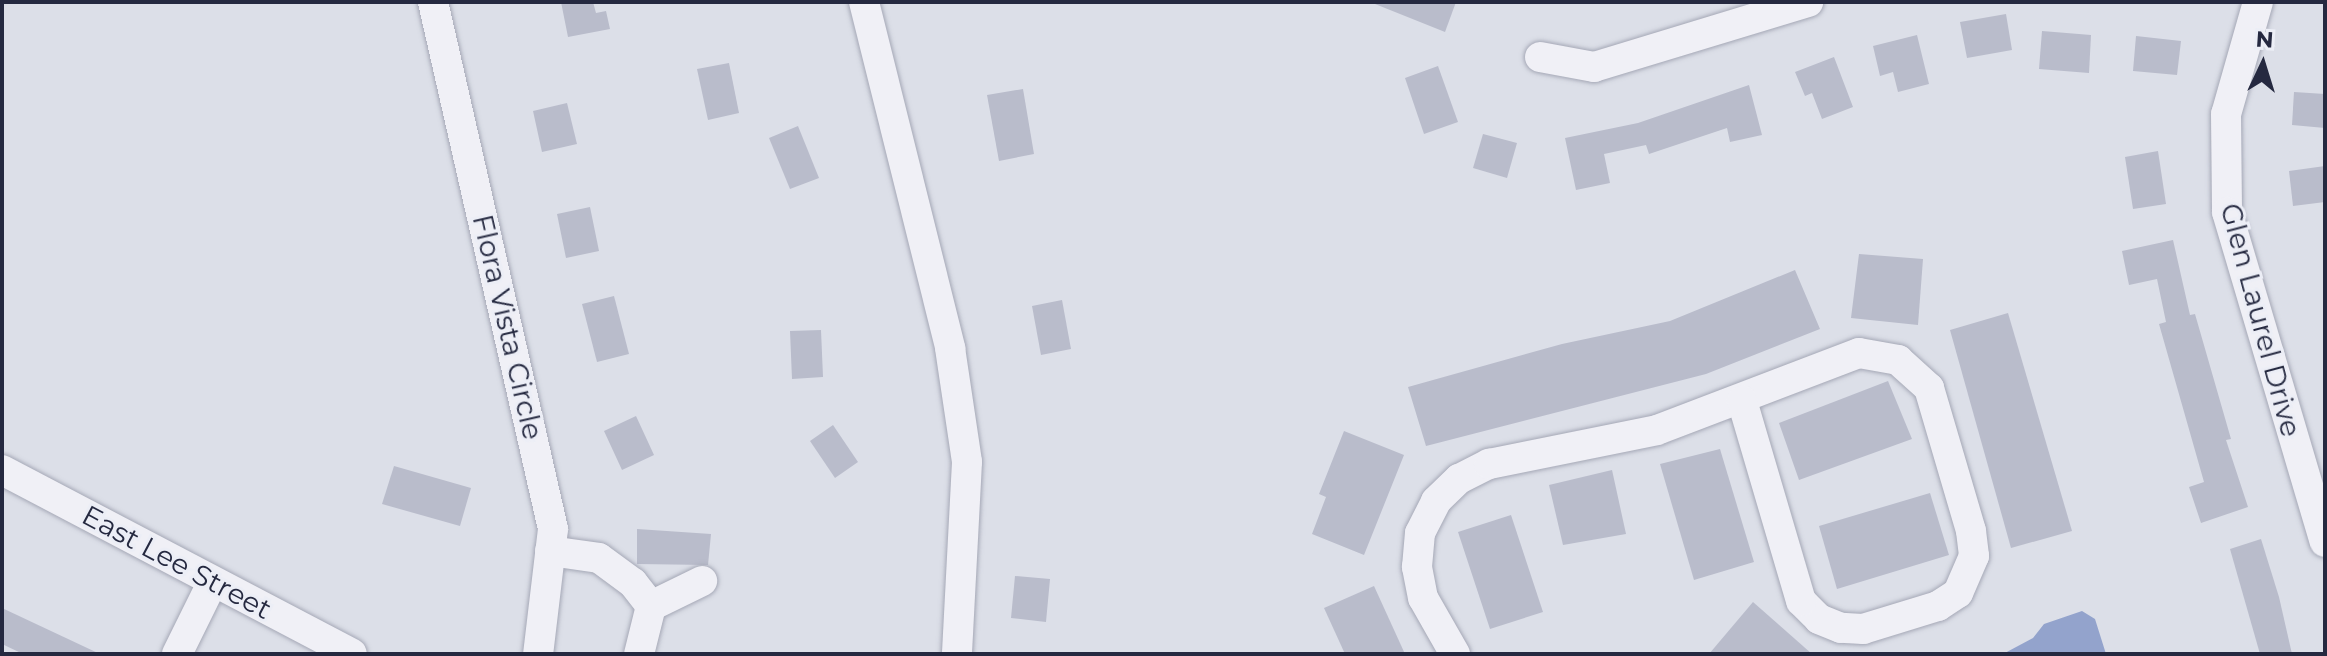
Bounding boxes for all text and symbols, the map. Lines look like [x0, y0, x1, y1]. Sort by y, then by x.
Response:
north arrow [2223, 24, 2303, 104]
text: N [2255, 25, 2275, 54]
street label: Glen Laurel Drive [2214, 200, 2308, 440]
street label: Flora Vista Circle [466, 211, 550, 443]
street label: East Lee Street [77, 498, 277, 626]

